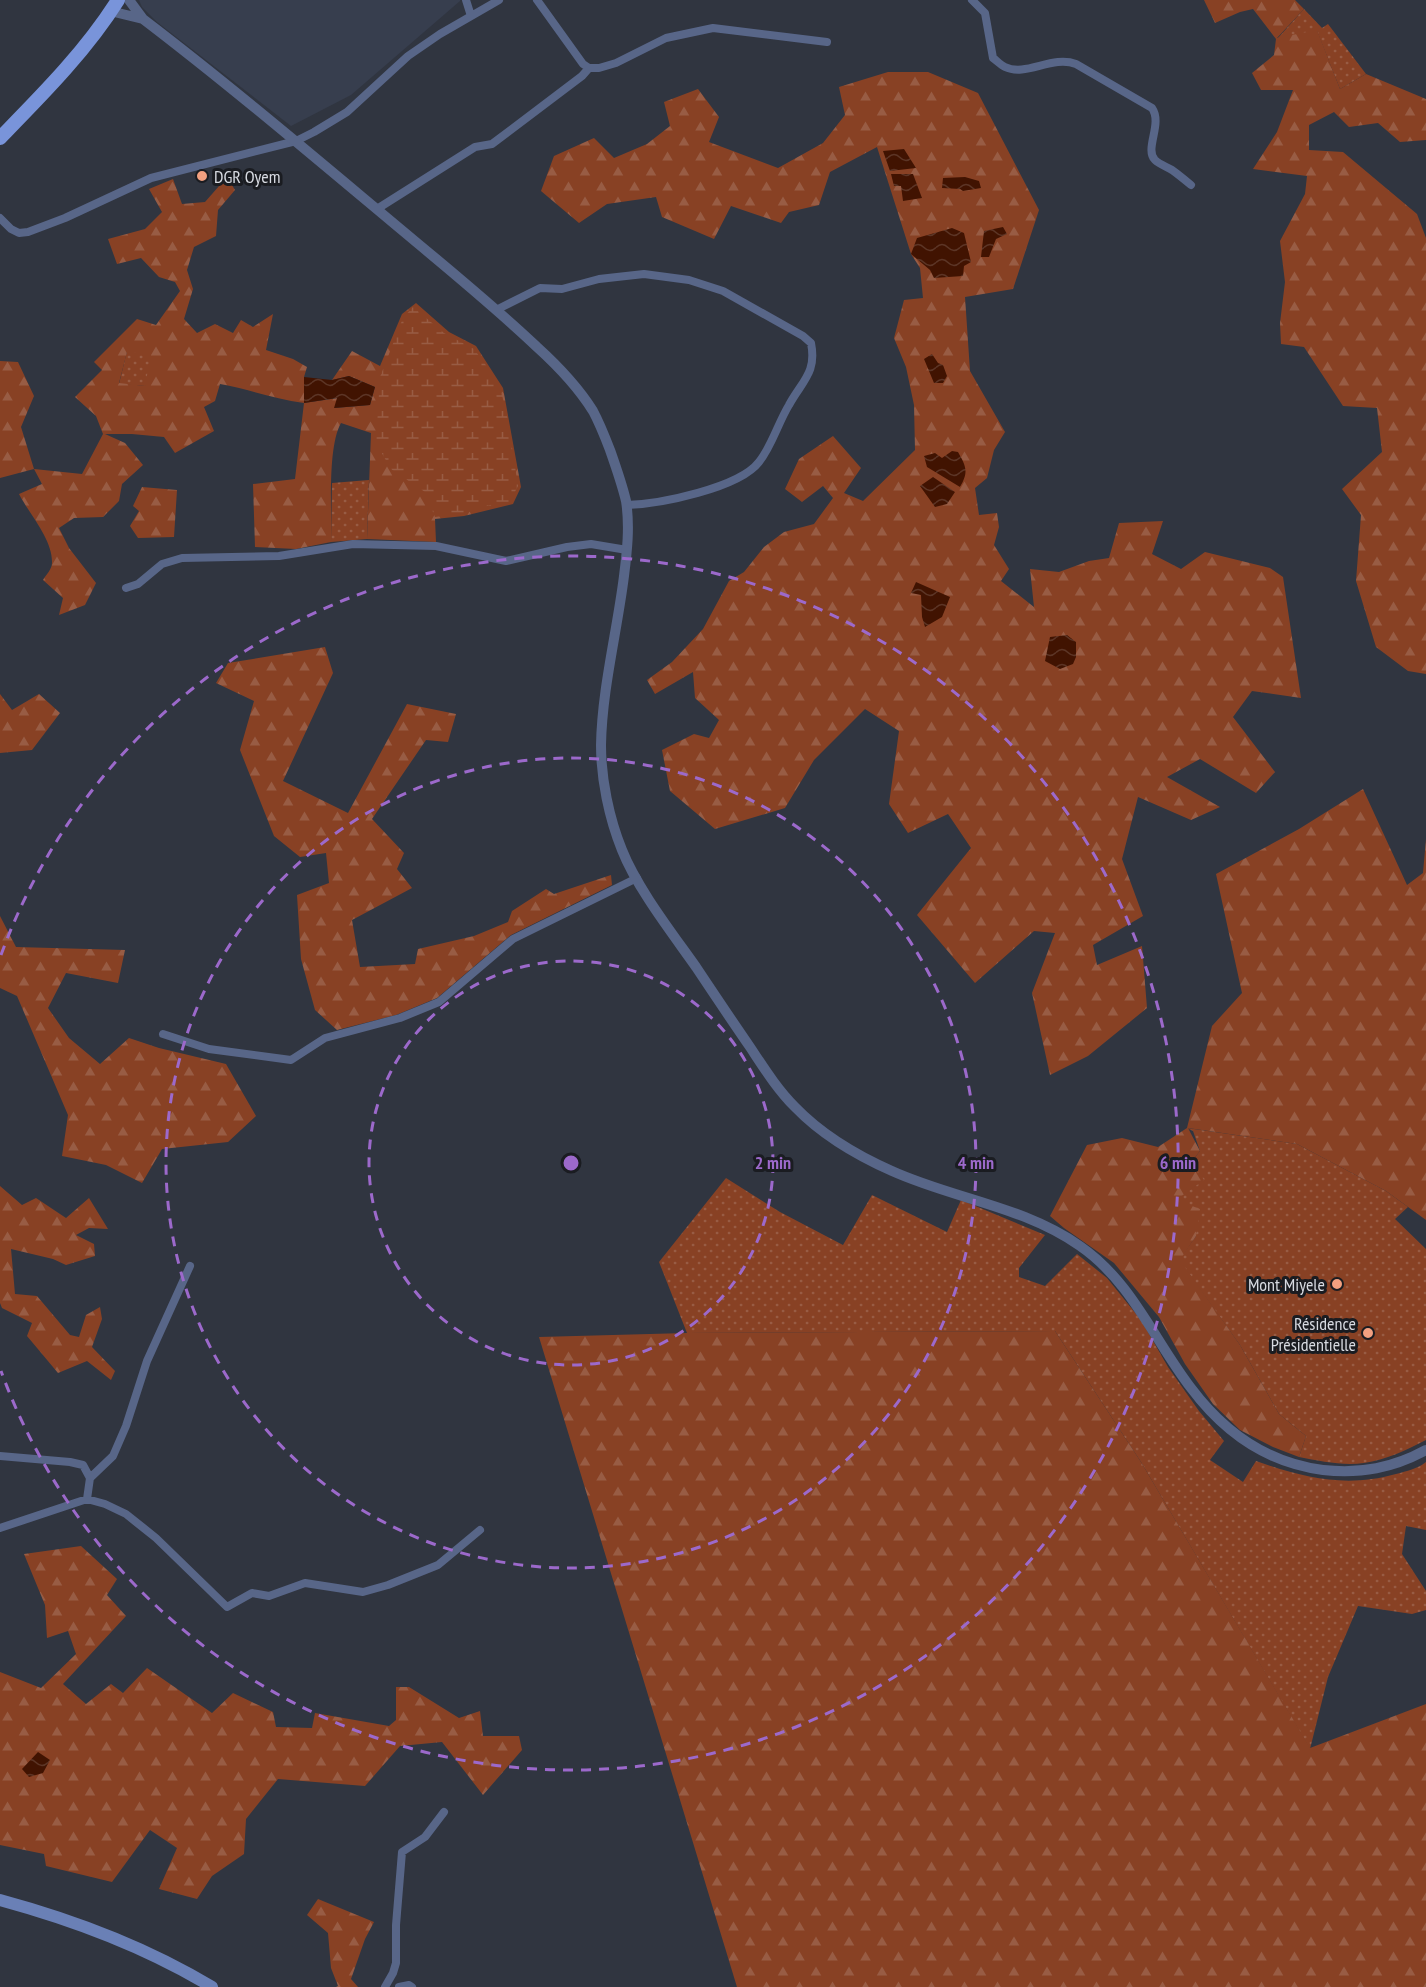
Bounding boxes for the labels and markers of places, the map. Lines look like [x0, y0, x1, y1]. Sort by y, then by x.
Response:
place label: DGR Oyem [214, 165, 280, 188]
marker: DGR Oyem [195, 169, 209, 183]
centre of rings [561, 1153, 581, 1173]
place label: Mont Miyele [1248, 1273, 1325, 1296]
marker: Mont Miyele [1330, 1277, 1344, 1291]
place label: Résidence Présidentielle [1271, 1312, 1356, 1356]
marker: Résidence Présidentielle [1361, 1326, 1375, 1340]

